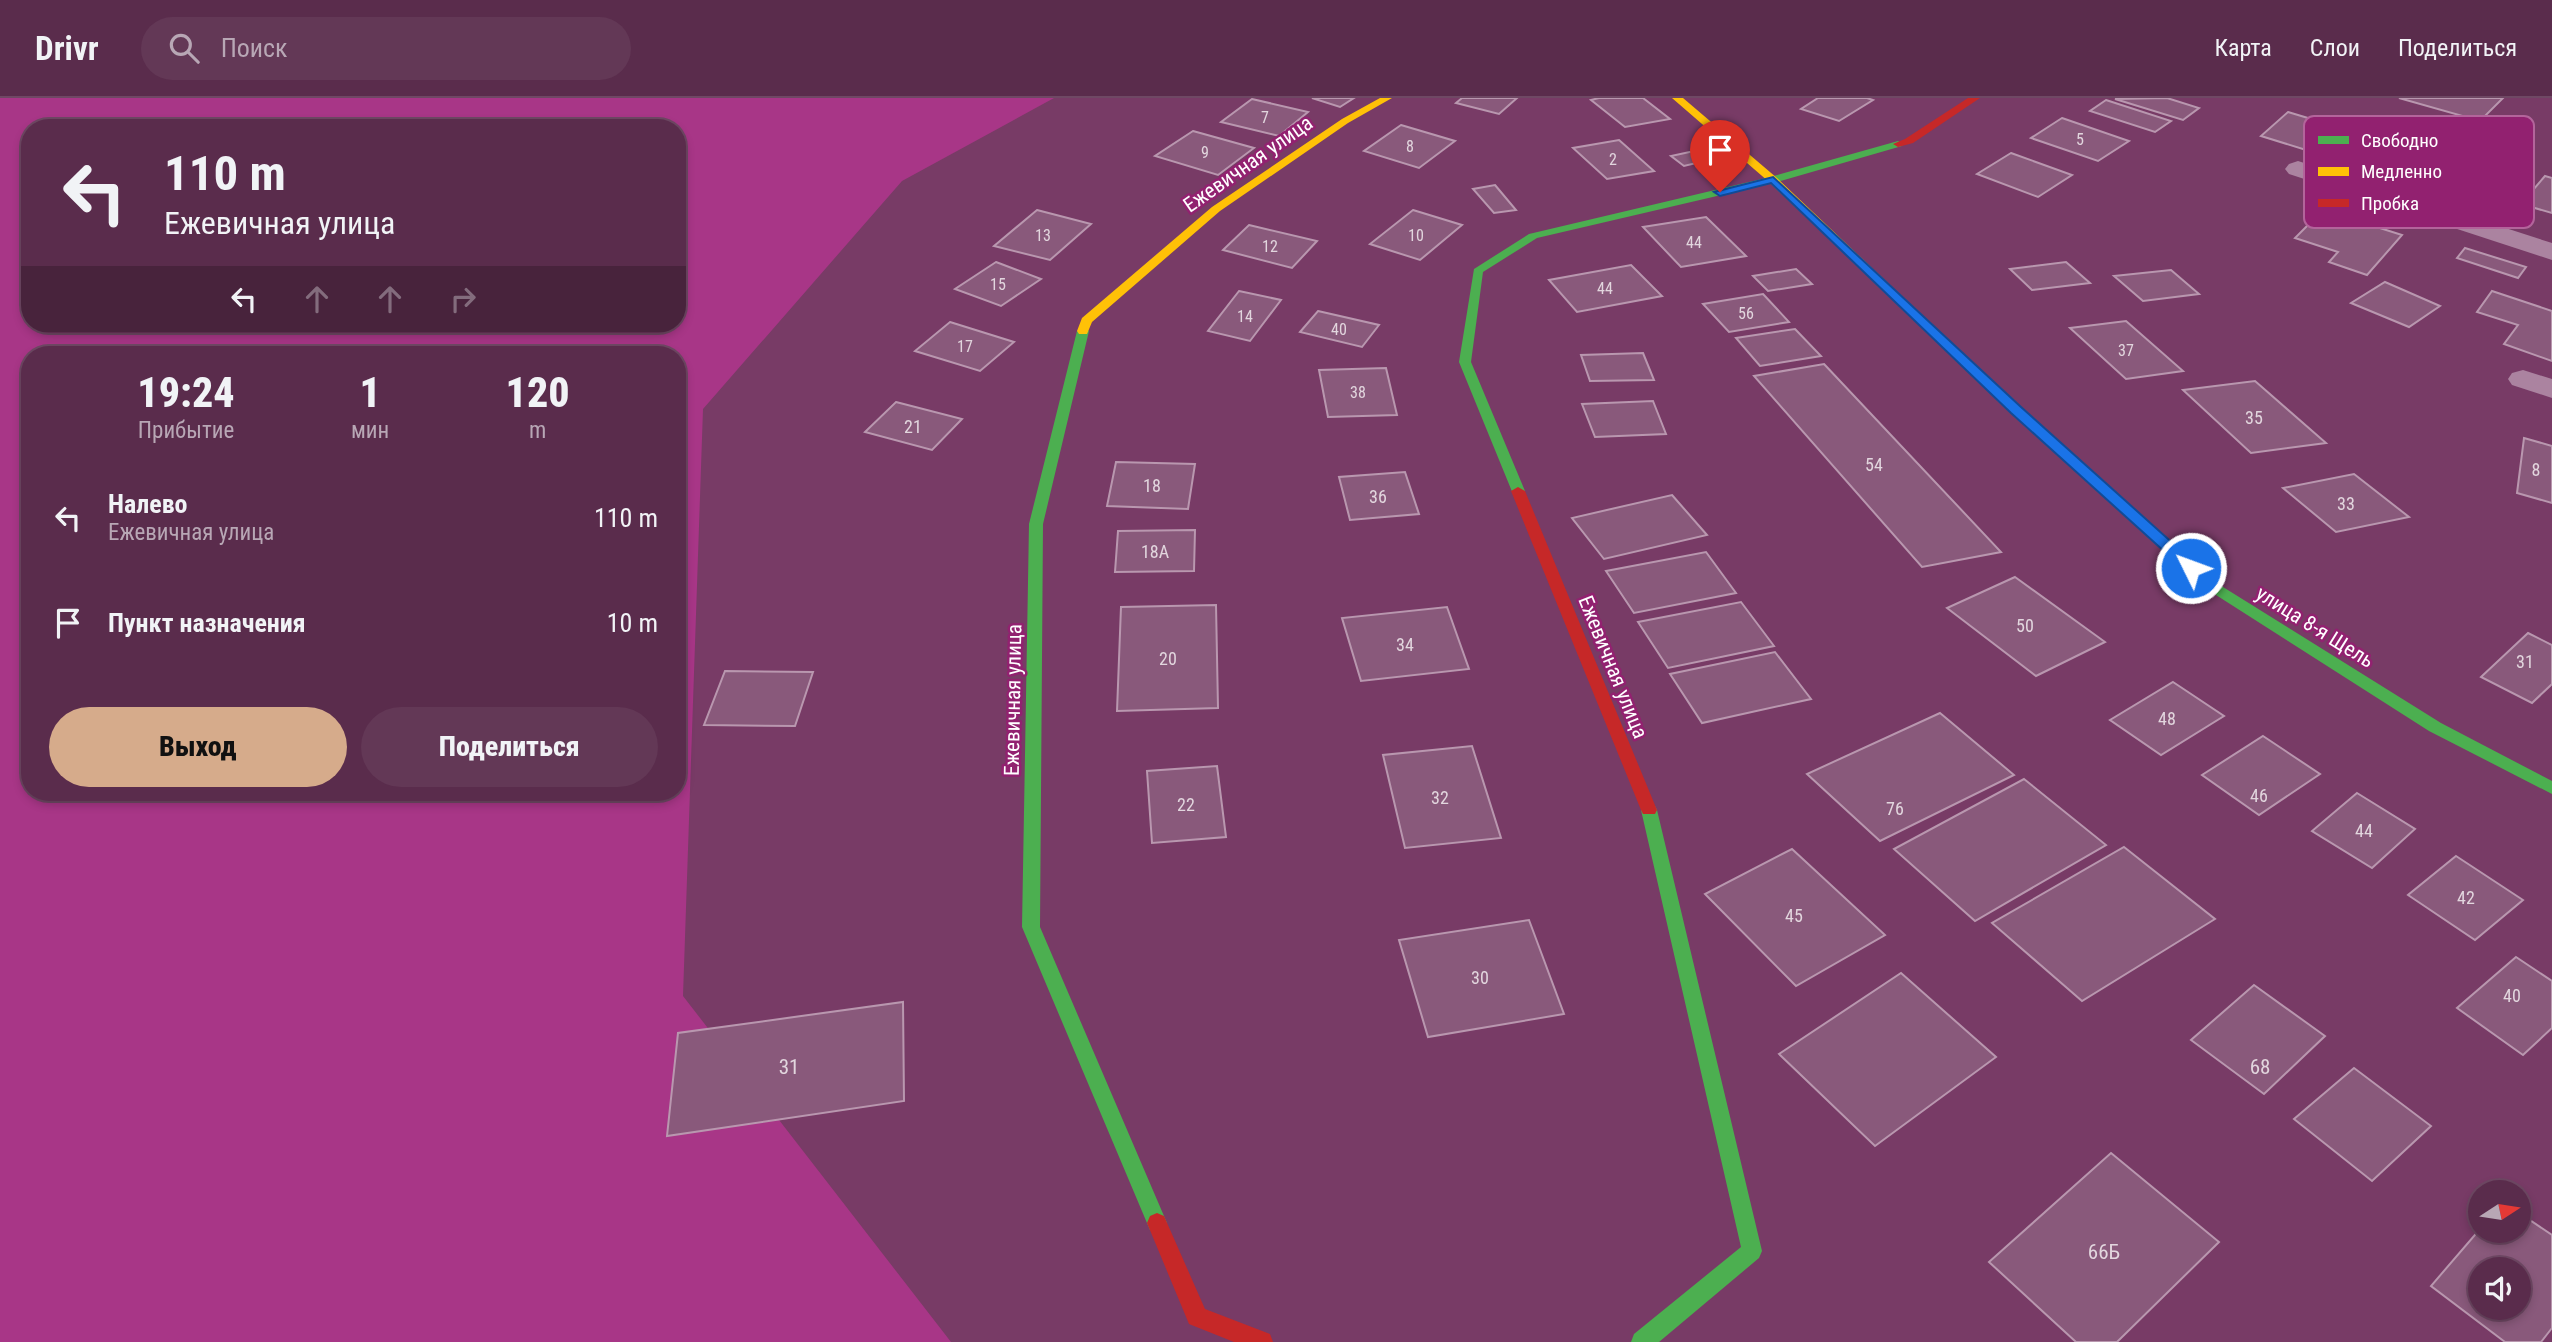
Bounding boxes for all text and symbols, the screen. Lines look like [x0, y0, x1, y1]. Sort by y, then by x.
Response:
search box [141, 17, 631, 80]
text: Drivr [35, 29, 99, 68]
icon: search [165, 29, 203, 67]
text: Поиск [221, 33, 288, 63]
text: Карта [2214, 34, 2272, 62]
text: Слои [2310, 34, 2360, 62]
text: Поделиться [2398, 34, 2517, 62]
house number: 7 [1261, 108, 1269, 127]
street label: Ежевичная улица [1179, 111, 1317, 217]
legend [2304, 116, 2534, 228]
pin [1690, 120, 1750, 192]
text: Свободно [2361, 129, 2438, 152]
house number: 5 [2076, 130, 2084, 149]
icon: arrive [1701, 131, 1739, 169]
house number: 8 [1406, 137, 1414, 156]
house number: 9 [1201, 143, 1209, 162]
text: 110 m [164, 145, 286, 202]
icon: left [49, 147, 140, 238]
house number: 2 [1609, 150, 1617, 169]
text: Медленно [2361, 160, 2442, 183]
text: Пробка [2361, 192, 2419, 215]
text: Ежевичная улица [164, 204, 395, 242]
house number: 13 [1035, 226, 1051, 245]
house number: 10 [1408, 226, 1424, 245]
house number: 44 [1686, 233, 1702, 252]
house number: 12 [1262, 237, 1278, 256]
house number: 15 [990, 275, 1006, 294]
house number: 44 [1597, 279, 1613, 298]
icon: left [225, 280, 263, 318]
icon: ahead [298, 280, 336, 318]
icon: ahead [371, 280, 409, 318]
icon: right [444, 280, 482, 318]
house number: 56 [1738, 304, 1754, 323]
house number: 14 [1237, 307, 1253, 326]
house number: 40 [1331, 320, 1347, 339]
house number: 17 [957, 337, 973, 356]
house number: 37 [2118, 341, 2134, 360]
text: 19:24 [137, 368, 235, 417]
text: 1 [359, 368, 381, 417]
text: 120 [506, 368, 570, 417]
house number: 38 [1350, 383, 1366, 402]
house number: 35 [2245, 407, 2263, 428]
house number: 21 [904, 416, 922, 437]
text: Прибытие [138, 417, 234, 444]
text: мин [351, 417, 389, 444]
text: m [529, 417, 546, 444]
house number: 54 [1865, 454, 1883, 475]
house number: 8 [2532, 459, 2540, 480]
house number: 18 [1143, 475, 1161, 496]
house number: 36 [1369, 486, 1387, 507]
text: Налево [108, 489, 188, 519]
house number: 33 [2337, 493, 2355, 514]
icon: left [49, 499, 87, 537]
text: 110 m [594, 503, 658, 533]
text: Ежевичная улица [108, 519, 274, 546]
position arrow [2154, 531, 2228, 605]
house number: 18А [1141, 541, 1170, 562]
street label: улица 8-я Щель [2252, 581, 2378, 673]
street label: Ежевичная улица [1573, 592, 1653, 742]
icon: arrive [49, 604, 87, 642]
text: Пункт назначения [108, 608, 306, 638]
text: 10 m [607, 608, 658, 638]
house number: 50 [2016, 615, 2034, 636]
street label: Ежевичная улица [1000, 624, 1026, 776]
house number: 34 [1396, 634, 1414, 655]
house number: 20 [1159, 648, 1177, 669]
house number: 31 [2516, 651, 2534, 672]
button: Выход [49, 707, 347, 787]
button: Поделиться [361, 707, 658, 787]
house number: 48 [2158, 708, 2176, 729]
house number: 46 [2250, 785, 2268, 806]
house number: 32 [1431, 787, 1449, 808]
house number: 22 [1177, 794, 1195, 815]
house number: 76 [1886, 798, 1904, 819]
house number: 44 [2355, 820, 2373, 841]
house number: 42 [2457, 887, 2475, 908]
house number: 45 [1785, 905, 1803, 926]
house number: 30 [1471, 967, 1489, 988]
house number: 40 [2503, 985, 2521, 1006]
house number: 31 [779, 1055, 799, 1079]
house number: 68 [2250, 1055, 2270, 1079]
north arrow [2468, 1180, 2530, 1242]
map controls [2468, 1180, 2531, 1320]
house number: 66Б [2088, 1240, 2120, 1264]
button: sound [2468, 1257, 2531, 1320]

